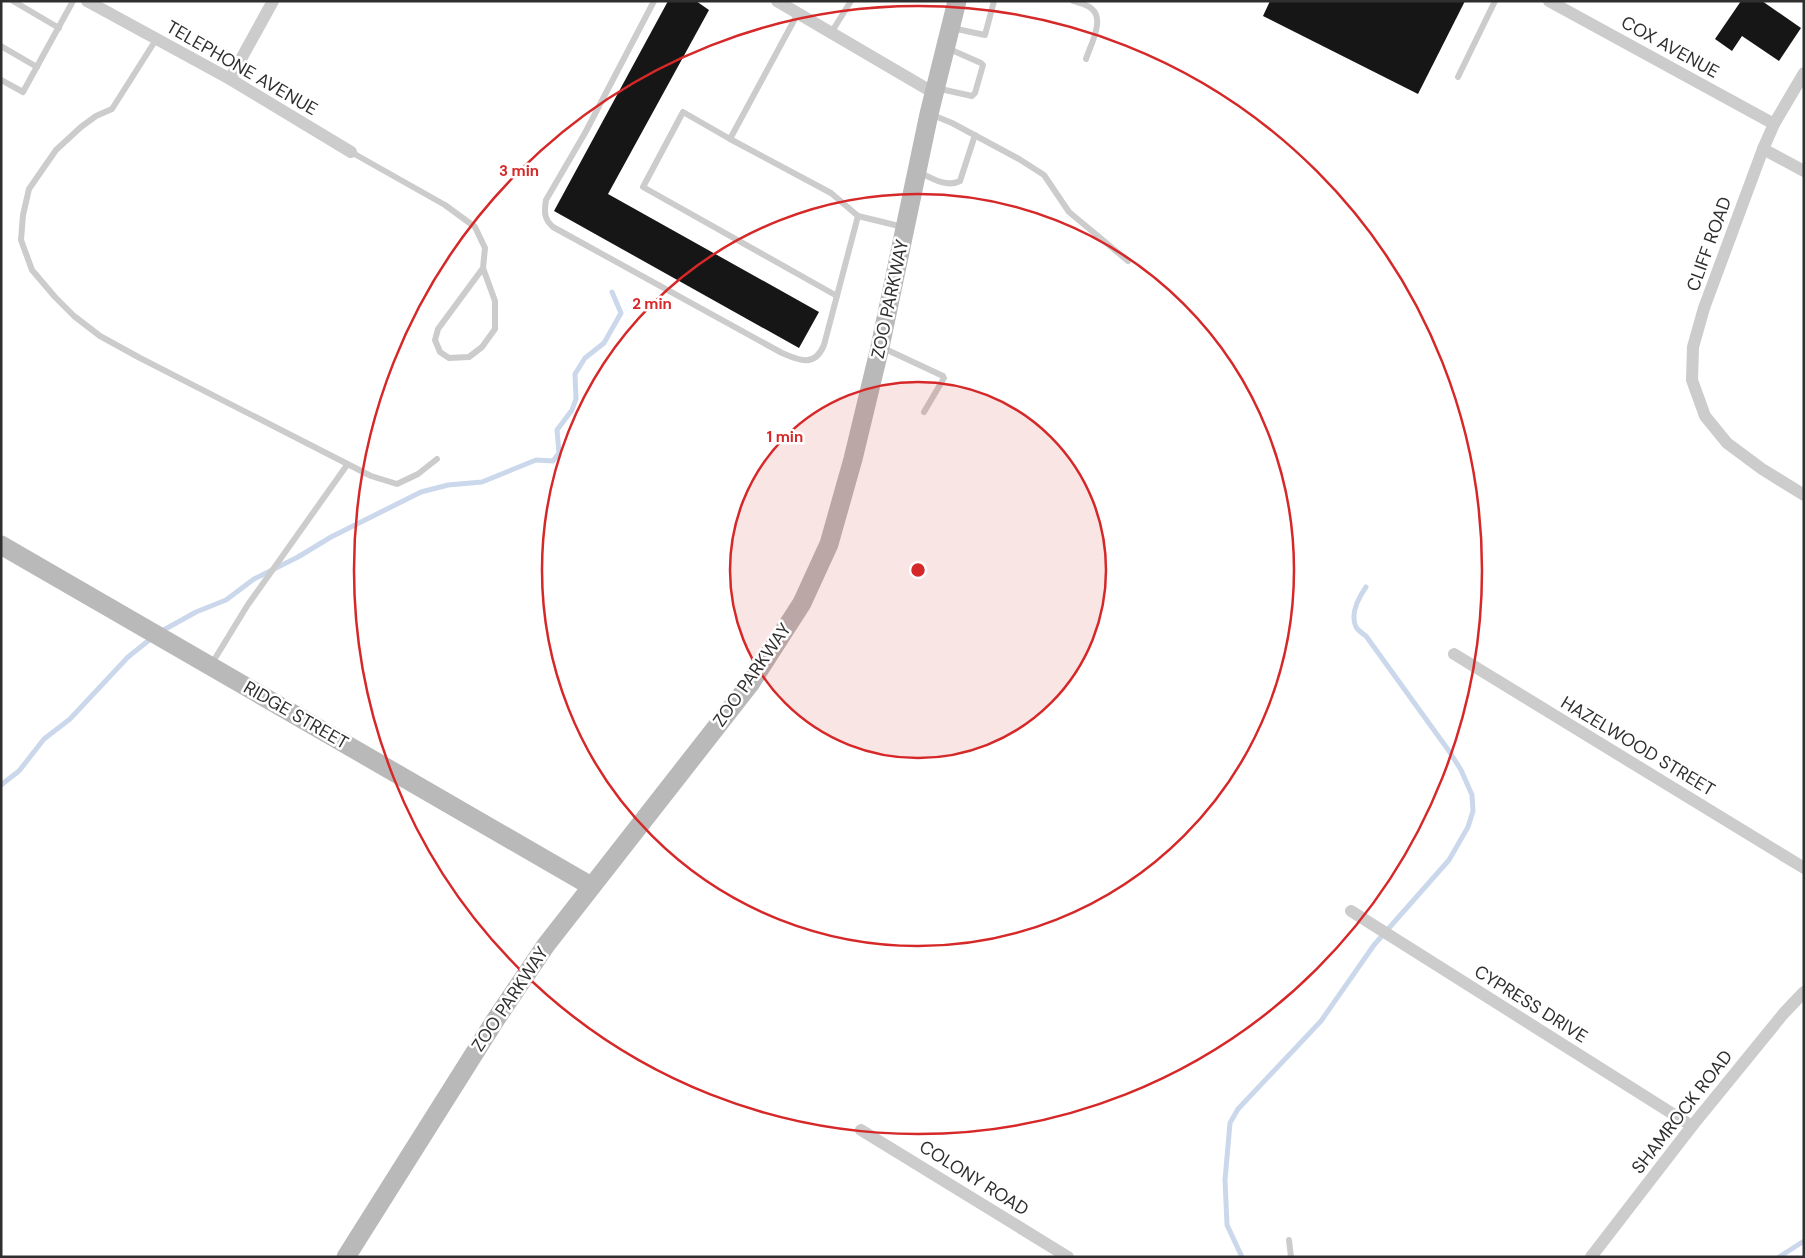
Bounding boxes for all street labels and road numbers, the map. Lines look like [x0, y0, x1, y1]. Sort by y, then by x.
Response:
street label: COX AVENUE [1617, 10, 1723, 84]
street label: TELEPHONE AVENUE [162, 15, 322, 121]
street label: CLIFF ROAD [1681, 194, 1737, 294]
street label: ZOO PARKWAY [866, 237, 914, 361]
street label: ZOO PARKWAY [707, 618, 797, 732]
street label: RIDGE STREET [239, 675, 353, 755]
street label: HAZELWOOD STREET [1557, 690, 1719, 802]
street label: ZOO PARKWAY [466, 942, 554, 1056]
street label: CYPRESS DRIVE [1470, 960, 1592, 1048]
street label: SHAMROCK ROAD [1626, 1045, 1738, 1179]
street label: COLONY ROAD [915, 1135, 1033, 1221]

